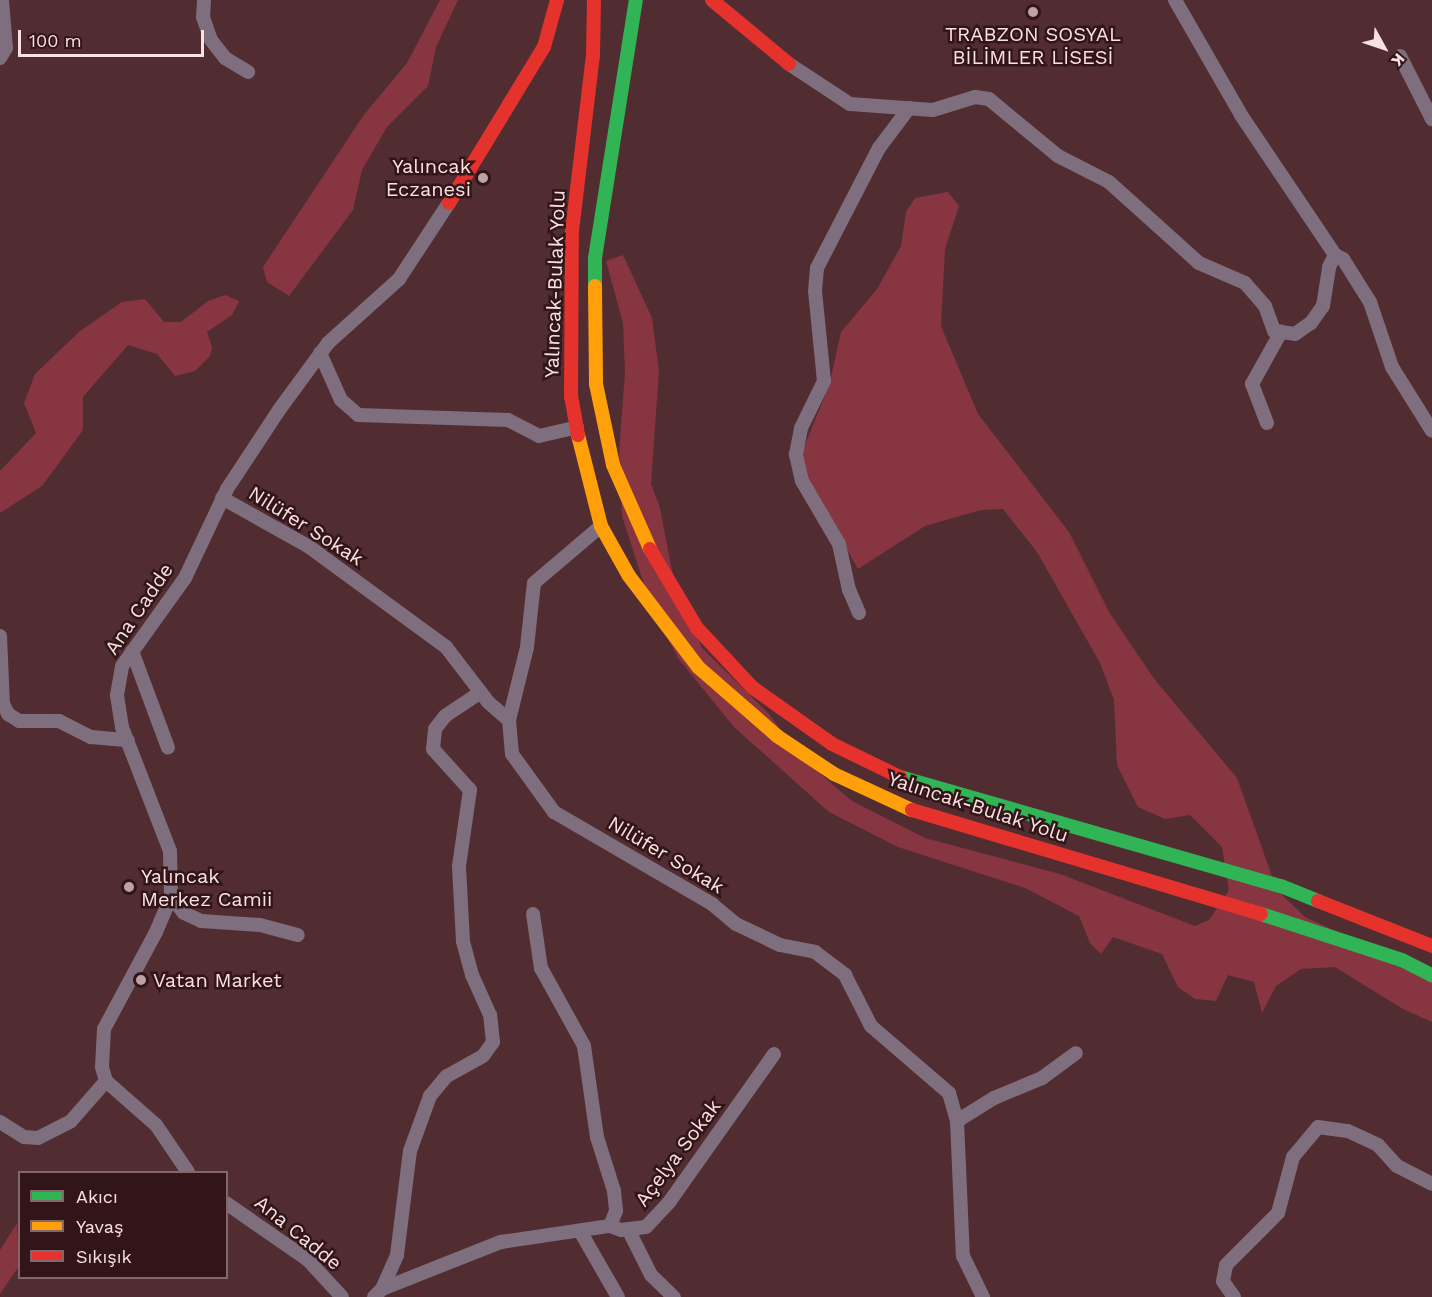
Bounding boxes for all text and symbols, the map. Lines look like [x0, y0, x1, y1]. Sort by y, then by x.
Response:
marker: TRABZON SOSYAL BİLİMLER LİSESİ [1026, 5, 1040, 19]
scale bar [21, 18, 207, 56]
north arrow [1354, 18, 1414, 78]
place label: TRABZON SOSYAL BİLİMLER LİSESİ [945, 22, 1121, 69]
text: 100 m [29, 30, 82, 51]
text: K [1387, 50, 1409, 70]
place label: Yalıncak Eczanesi [386, 154, 471, 201]
marker: Yalıncak Eczanesi [476, 171, 490, 185]
street label: Yalıncak-Bulak Yolu [540, 189, 570, 379]
street label: Nilüfer Sokak [244, 481, 368, 571]
street label: Ana Cadde [100, 559, 178, 659]
street label: Yalıncak-Bulak Yolu [884, 766, 1072, 848]
street label: Nilüfer Sokak [604, 811, 728, 899]
place label: Yalıncak Merkez Camii [141, 864, 272, 911]
marker: Yalıncak Merkez Camii [122, 880, 136, 894]
place label: Vatan Market [153, 968, 282, 992]
marker: Vatan Market [134, 973, 148, 987]
street label: Açelya Sokak [630, 1095, 726, 1211]
legend [18, 1171, 228, 1279]
text: Akıcı [76, 1186, 118, 1207]
street label: Ana Cadde [250, 1191, 346, 1275]
text: Yavaş [76, 1216, 123, 1237]
text: Sıkışık [76, 1246, 132, 1267]

